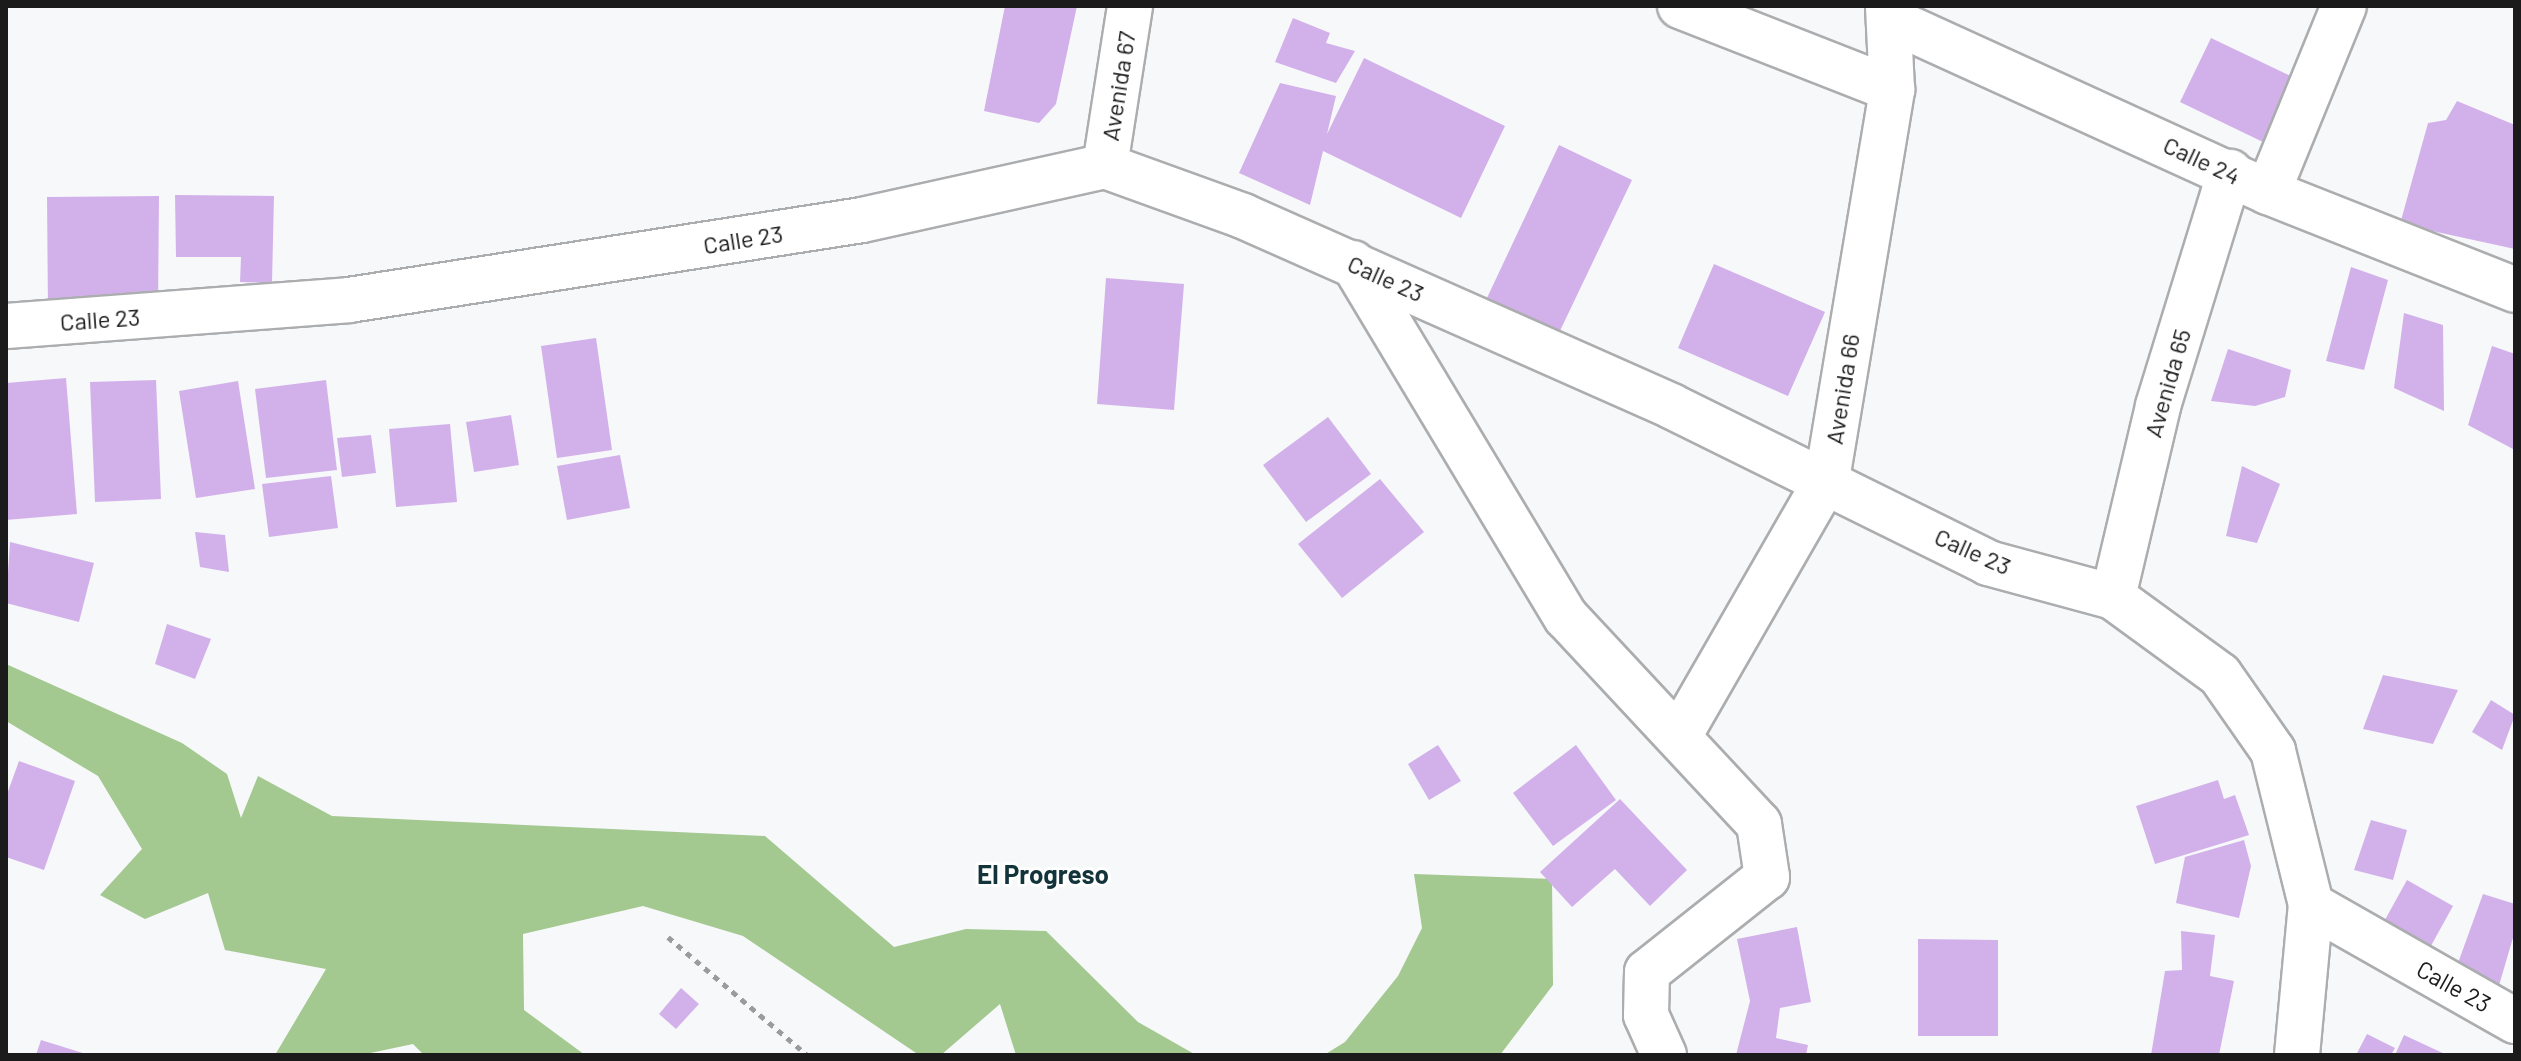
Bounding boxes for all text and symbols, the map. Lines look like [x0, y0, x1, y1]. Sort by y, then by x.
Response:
street label: Avenida 67 [1095, 29, 1141, 143]
street label: Calle 24 [2159, 130, 2245, 190]
street label: Calle 23 [701, 218, 785, 260]
street label: Calle 23 [1343, 248, 1429, 308]
street label: Calle 23 [59, 302, 141, 336]
street label: Avenida 65 [2138, 325, 2196, 441]
street label: Avenida 66 [1819, 332, 1865, 446]
street label: Calle 23 [1930, 521, 2016, 581]
district label: El Progreso [977, 858, 1109, 890]
street label: Calle 23 [2412, 954, 2496, 1018]

